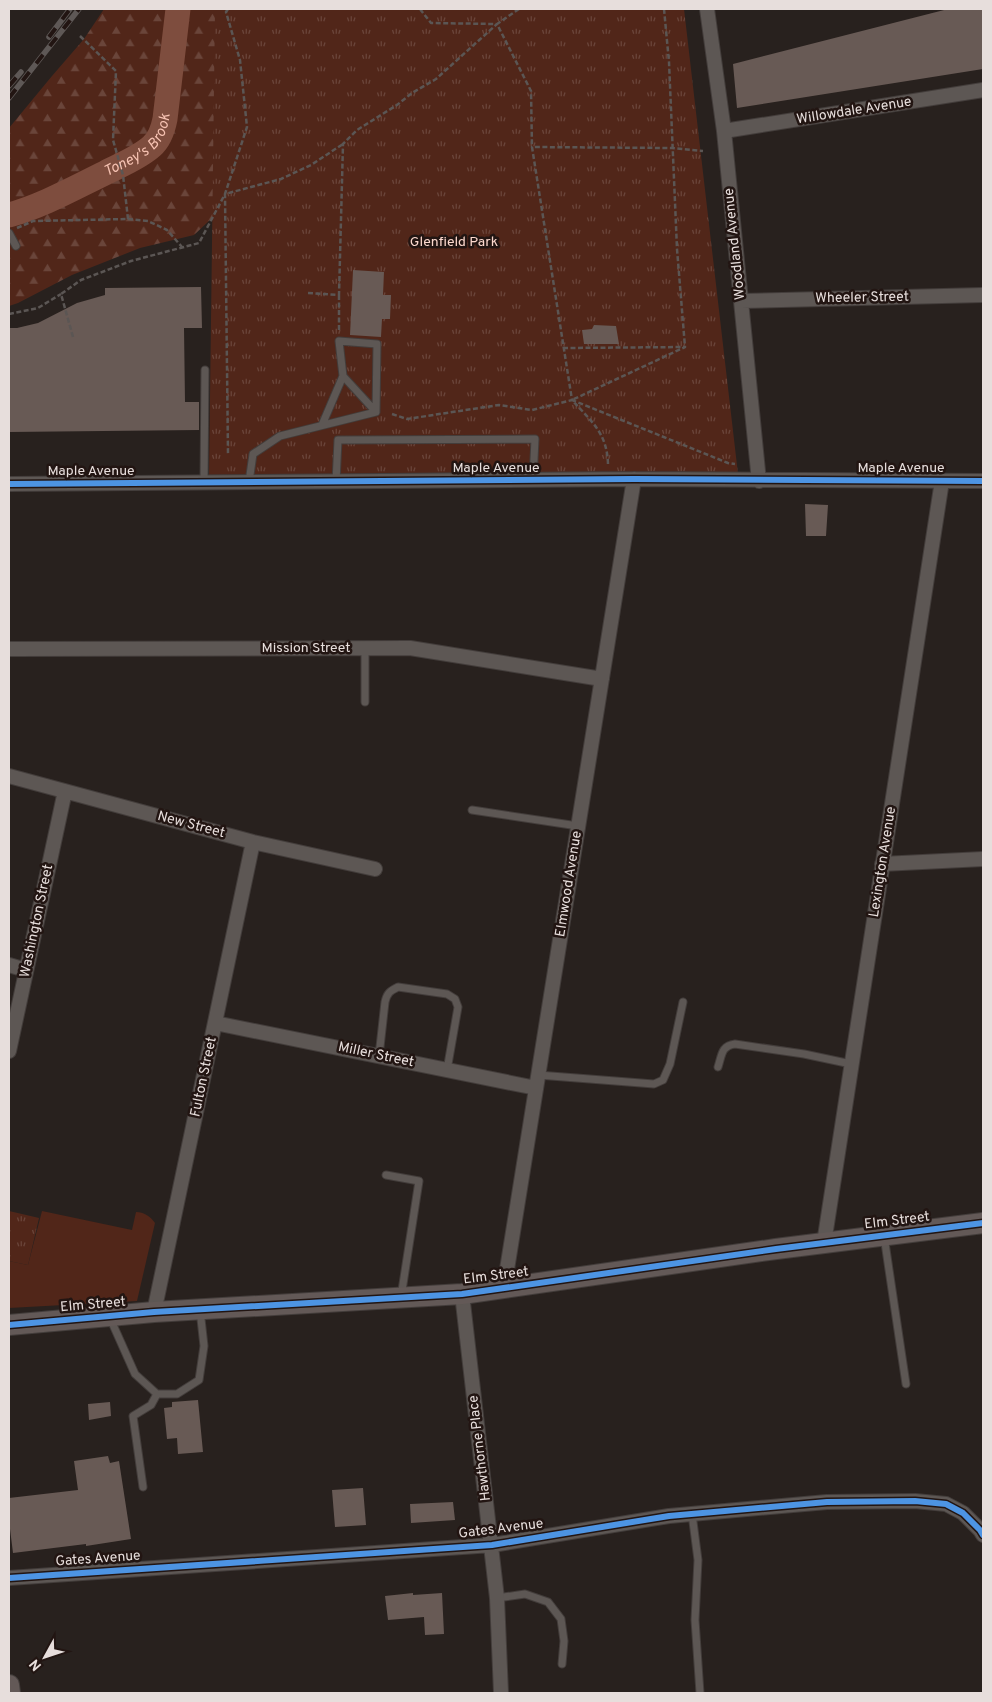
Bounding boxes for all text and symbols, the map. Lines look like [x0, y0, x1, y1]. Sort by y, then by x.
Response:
street label: Willowdale Avenue [795, 94, 913, 128]
water label: Toney's Brook [101, 112, 175, 181]
street label: Woodland Avenue [721, 187, 749, 301]
park label: Glenfield Park [410, 234, 498, 251]
street label: Wheeler Street [815, 289, 909, 307]
street label: Maple Avenue [452, 460, 540, 477]
street label: Maple Avenue [857, 460, 945, 477]
street label: Maple Avenue [47, 463, 135, 480]
street label: Mission Street [262, 640, 350, 657]
street label: Lexington Avenue [866, 805, 900, 919]
street label: New Street [155, 808, 227, 842]
street label: Elmwood Avenue [552, 830, 586, 938]
street label: Washington Street [17, 863, 57, 979]
street label: Fulton Street [187, 1035, 221, 1119]
street label: Miller Street [337, 1039, 415, 1071]
street label: Elm Street [863, 1209, 931, 1233]
street label: Elm Street [462, 1264, 530, 1288]
street label: Elm Street [60, 1294, 126, 1316]
street label: Hawthorne Place [465, 1394, 495, 1502]
street label: Gates Avenue [458, 1515, 544, 1543]
street label: Gates Avenue [55, 1548, 141, 1570]
north arrow [20, 1632, 70, 1682]
text: N [26, 1655, 46, 1674]

